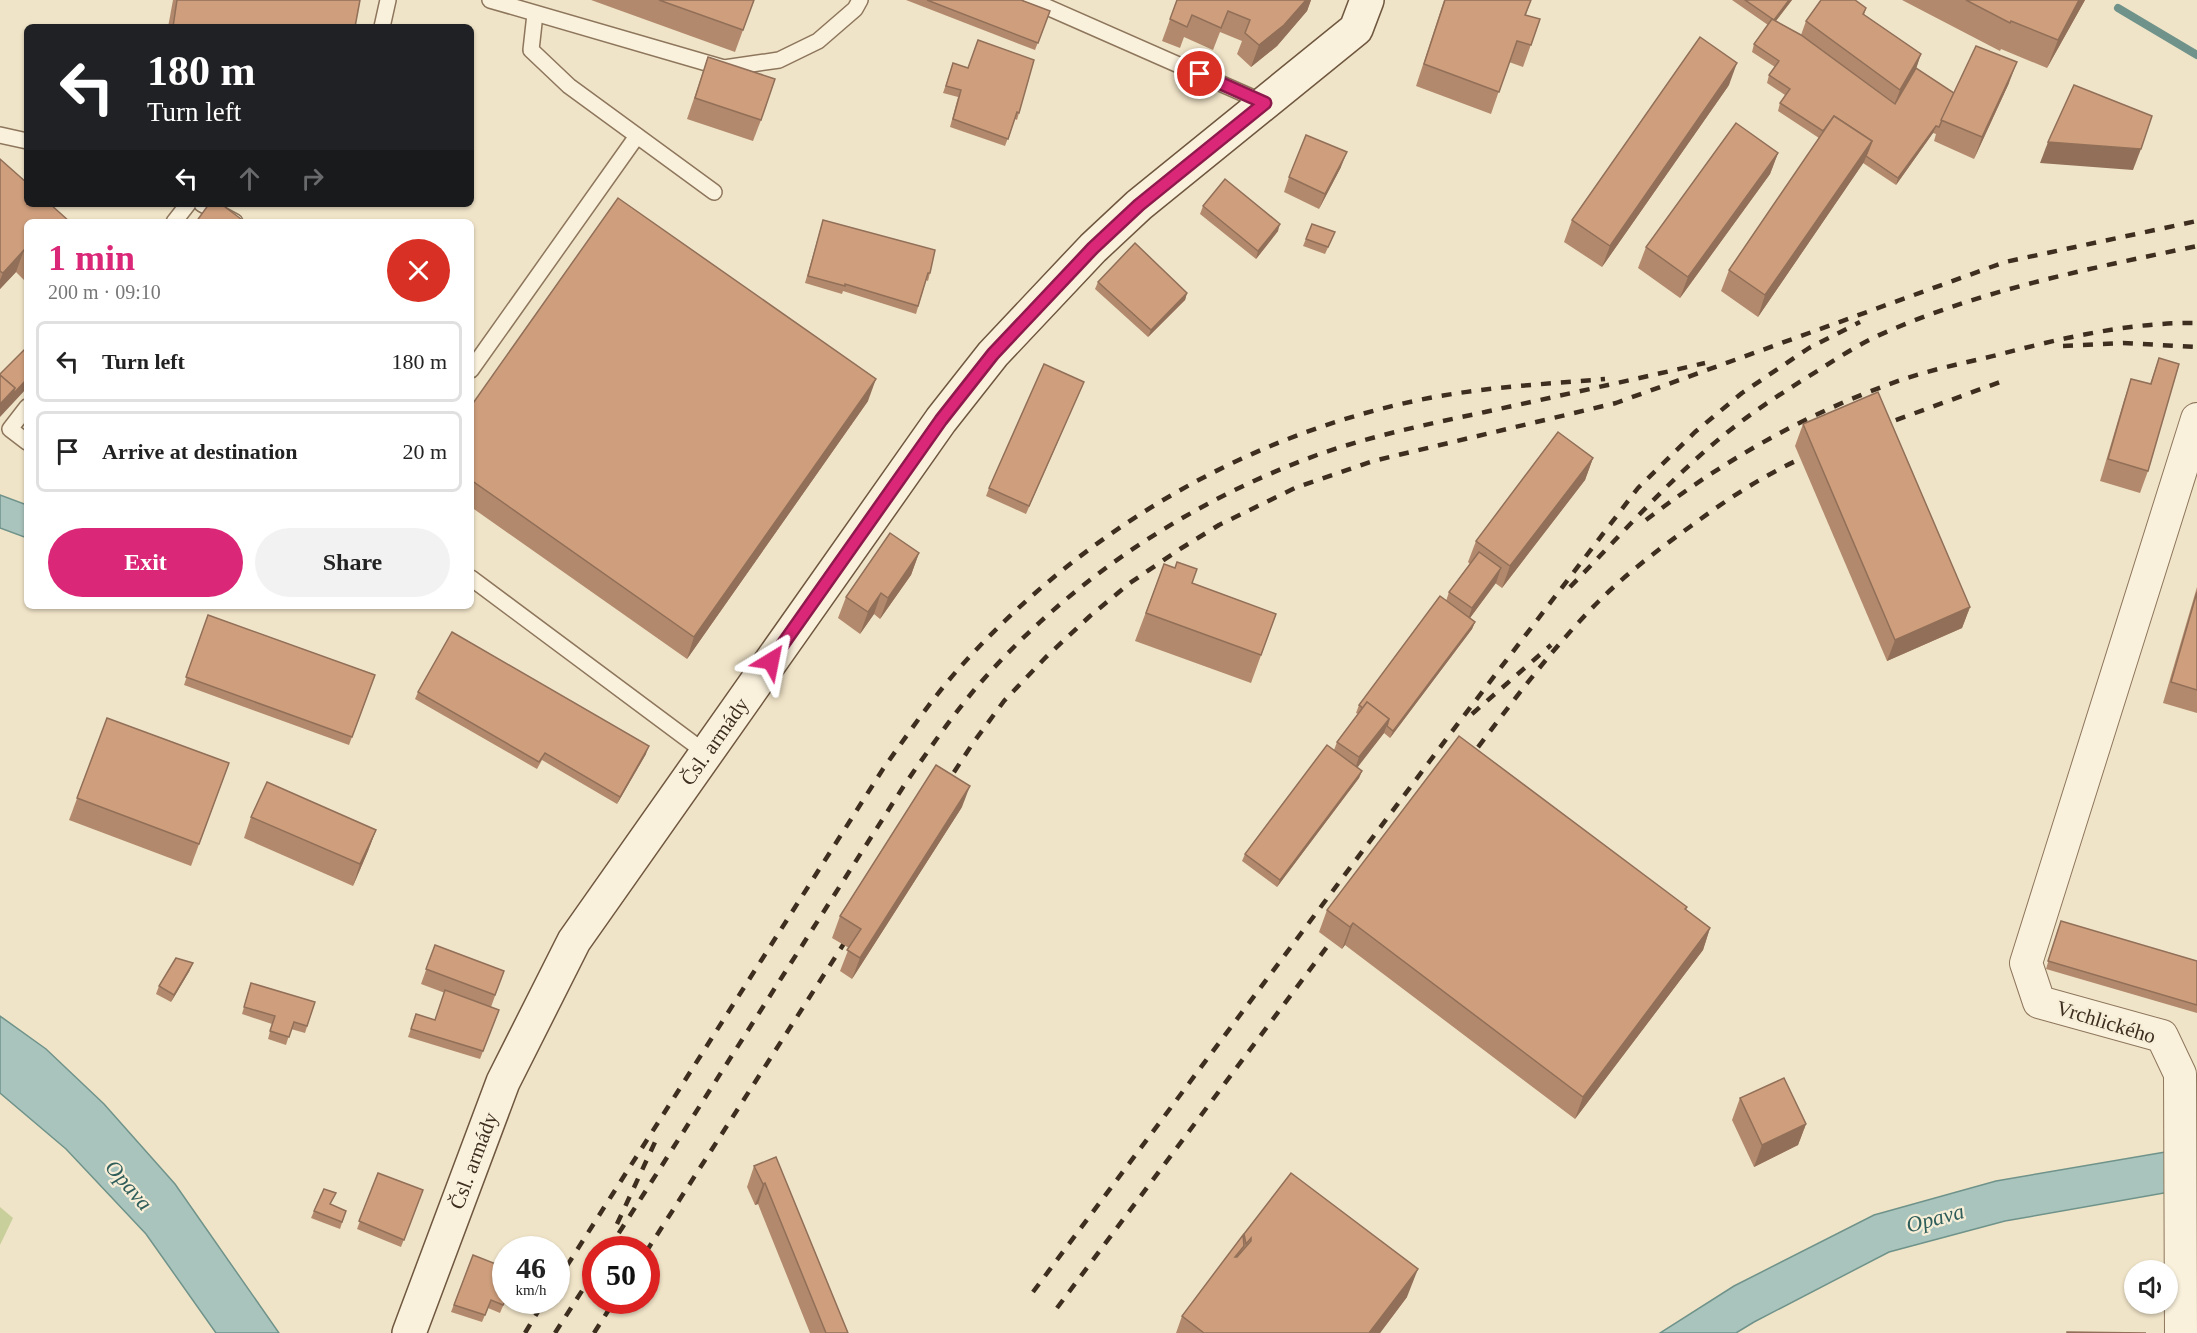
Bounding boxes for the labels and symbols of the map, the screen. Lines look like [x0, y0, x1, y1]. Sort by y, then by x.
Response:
pin [1174, 48, 1225, 99]
position arrow [739, 629, 803, 693]
street label: Čsl. armády [676, 693, 754, 790]
street label: Vrchlického [2053, 996, 2159, 1048]
street label: Čsl. armády [444, 1108, 503, 1212]
water label: Opava [100, 1155, 158, 1215]
water label: Opava [1903, 1198, 1967, 1238]
speed limit sign: 50 [582, 1236, 660, 1314]

